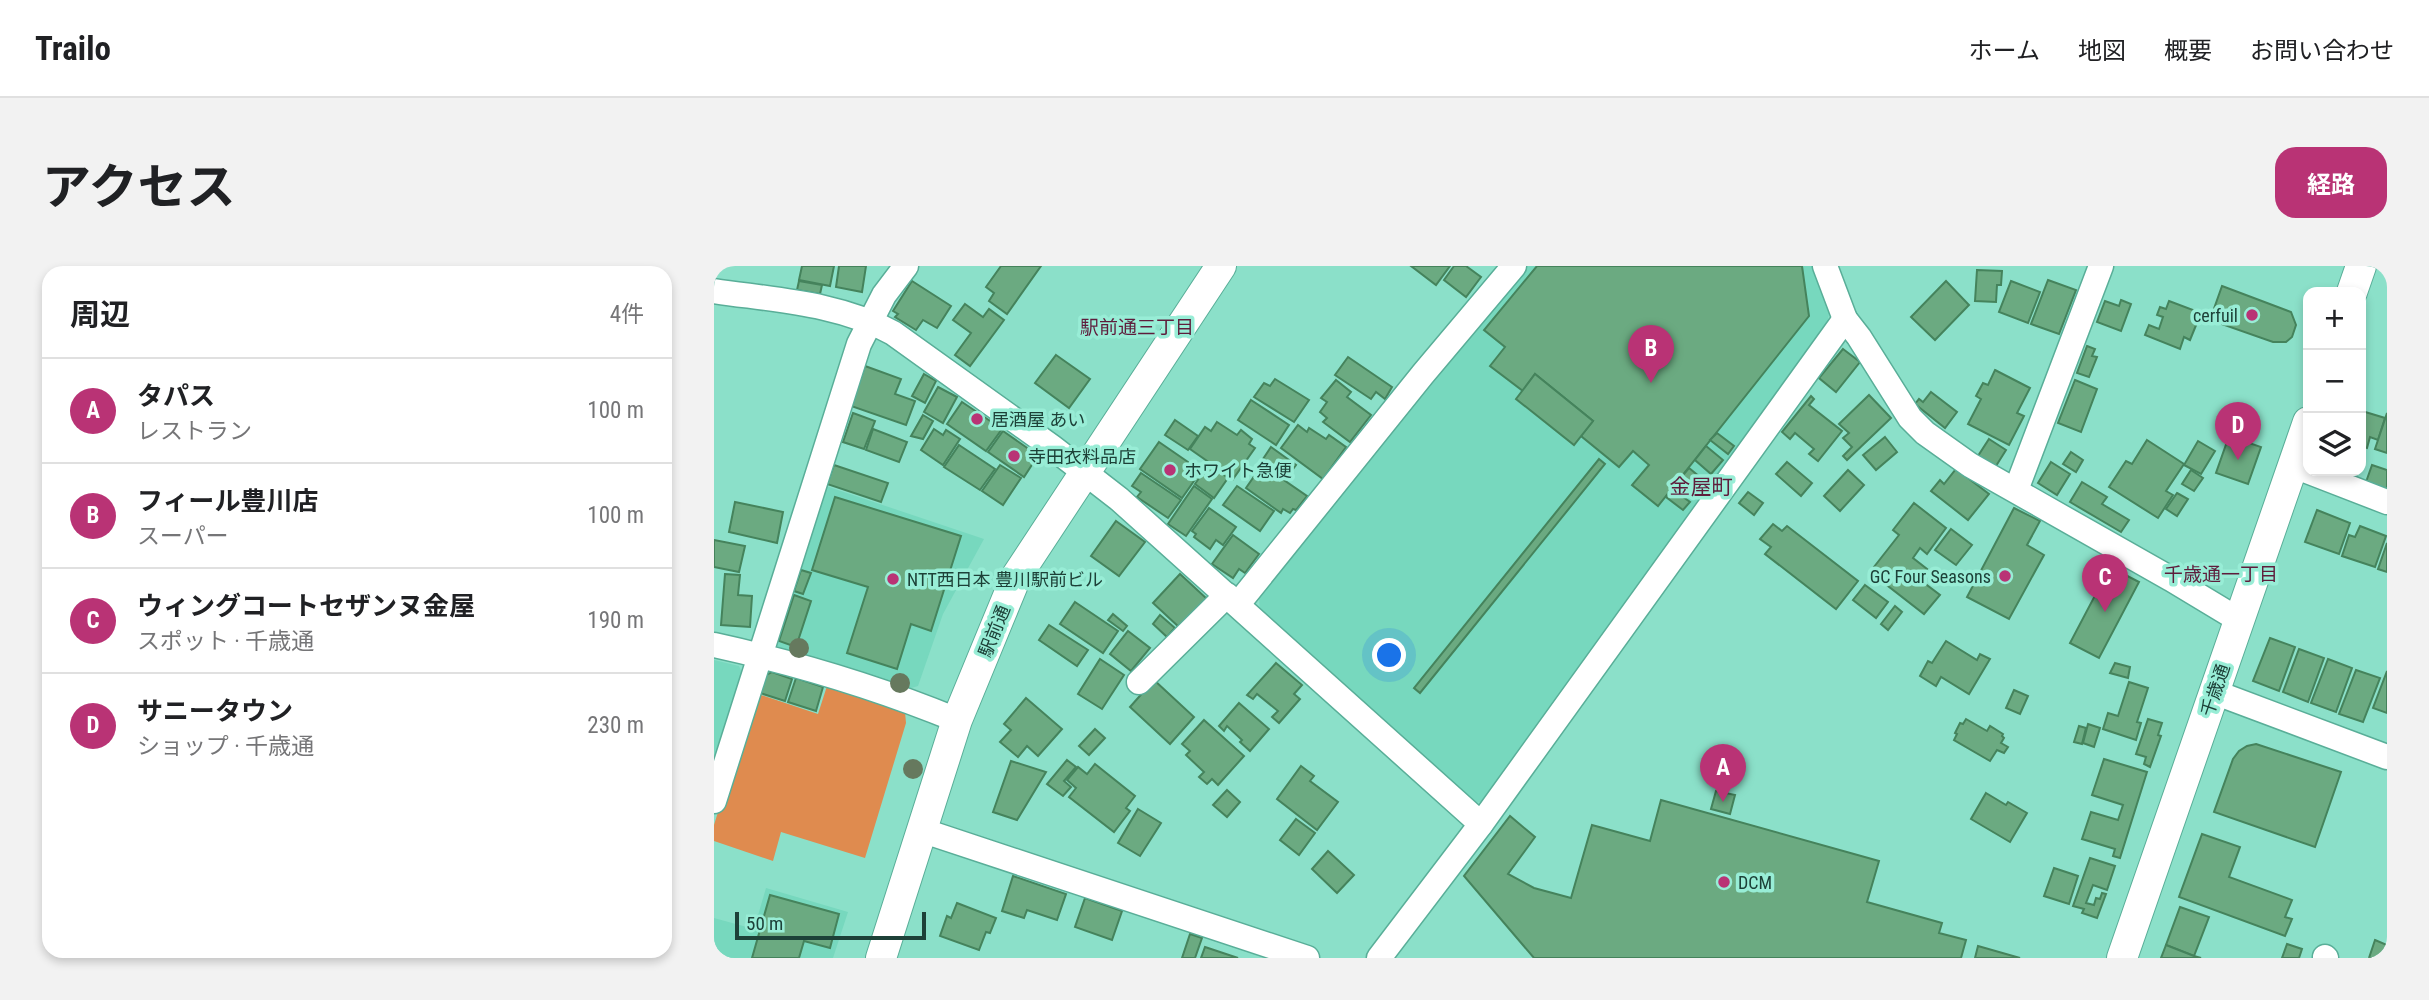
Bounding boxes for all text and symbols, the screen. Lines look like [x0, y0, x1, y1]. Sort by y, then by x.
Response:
text: Trailo [35, 29, 111, 68]
text: ホーム [1969, 37, 2040, 65]
text: 地図 [2078, 37, 2126, 65]
text: 概要 [2164, 37, 2212, 65]
text: お問い合わせ [2250, 37, 2394, 65]
button: 経路 [2275, 147, 2387, 218]
text: アクセス [42, 159, 236, 216]
map controls [2303, 287, 2366, 476]
button: + [2303, 287, 2366, 350]
text: 周辺 [70, 297, 130, 332]
text: 4件 [610, 301, 644, 328]
place label: cerfuil [2193, 305, 2238, 326]
marker: cerfuil [2244, 307, 2260, 323]
district label: 駅前通三丁目 [1080, 316, 1194, 339]
pin: B [1628, 325, 1674, 383]
button: − [2303, 350, 2366, 413]
text: タパス [137, 381, 215, 411]
text: A [86, 397, 100, 424]
text: 100 m [587, 397, 644, 424]
pin: D [2215, 402, 2261, 460]
place label: 居酒屋 あい [991, 409, 1085, 430]
marker: 居酒屋 あい [969, 411, 985, 427]
button: layers [2303, 413, 2366, 476]
text: レストラン [137, 418, 252, 445]
place label: 寺田衣料品店 [1028, 446, 1136, 467]
marker: 寺田衣料品店 [1006, 448, 1022, 464]
place label: ホワイト急便 [1184, 460, 1292, 481]
marker: ホワイト急便 [1162, 462, 1178, 478]
district label: 金屋町 [1670, 475, 1733, 499]
text: フィール豊川店 [137, 486, 318, 516]
text: B [87, 502, 99, 529]
text: 100 m [587, 502, 644, 529]
text: スーパー [137, 523, 229, 550]
pin: C [2082, 554, 2128, 612]
district label: 千歳通一丁目 [2164, 563, 2278, 586]
place label: GC Four Seasons [1870, 566, 1991, 587]
marker: GC Four Seasons [1997, 568, 2013, 584]
place label: NTT西日本 豊川駅前ビル [907, 569, 1103, 590]
marker: NTT西日本 豊川駅前ビル [885, 571, 901, 587]
text: ウィングコートセザンヌ金屋 [137, 591, 475, 621]
street label: 駅前通 [974, 602, 1014, 660]
text: C [86, 607, 100, 634]
text: 190 m [587, 607, 644, 634]
text: スポット · 千歳通 [137, 628, 314, 655]
your location [1372, 638, 1406, 672]
street label: 千歳通 [2196, 661, 2234, 719]
text: サニータウン [137, 696, 293, 726]
text: D [87, 712, 100, 739]
text: 230 m [587, 712, 644, 739]
text: ショップ · 千歳通 [137, 733, 314, 760]
pin: A [1700, 744, 1746, 802]
place label: DCM [1738, 872, 1772, 893]
marker: DCM [1716, 874, 1732, 890]
scale bar [735, 909, 926, 941]
text: 50 m [746, 912, 783, 935]

